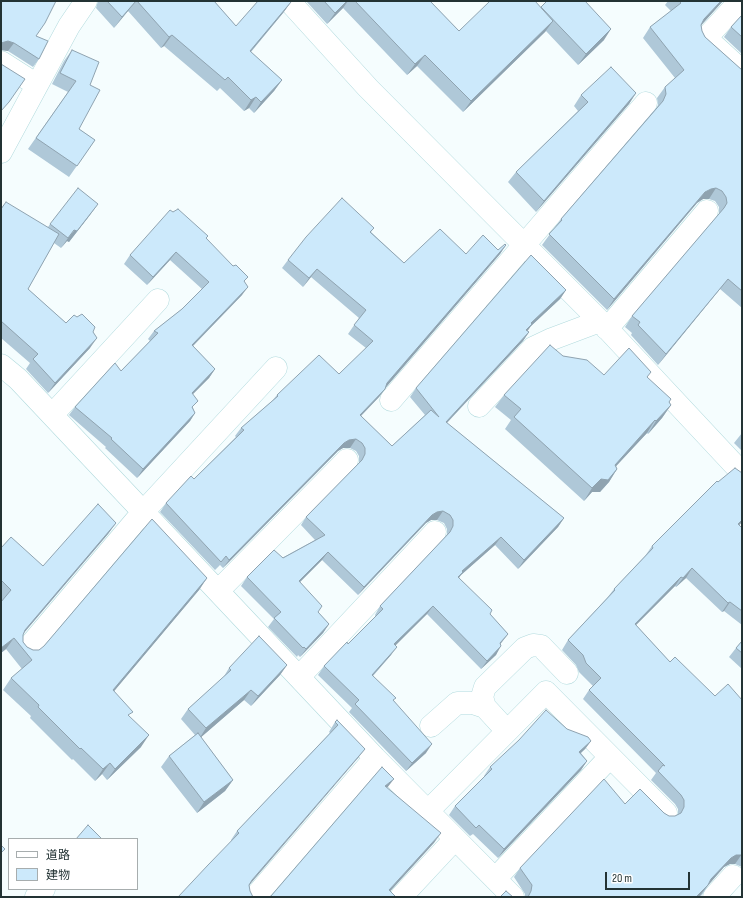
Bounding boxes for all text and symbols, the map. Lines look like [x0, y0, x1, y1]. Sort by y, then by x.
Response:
legend [8, 838, 138, 890]
text: 道路 [46, 848, 70, 863]
scale bar [607, 864, 692, 890]
text: 建物 [46, 868, 70, 883]
text: 20 m [612, 871, 632, 886]

